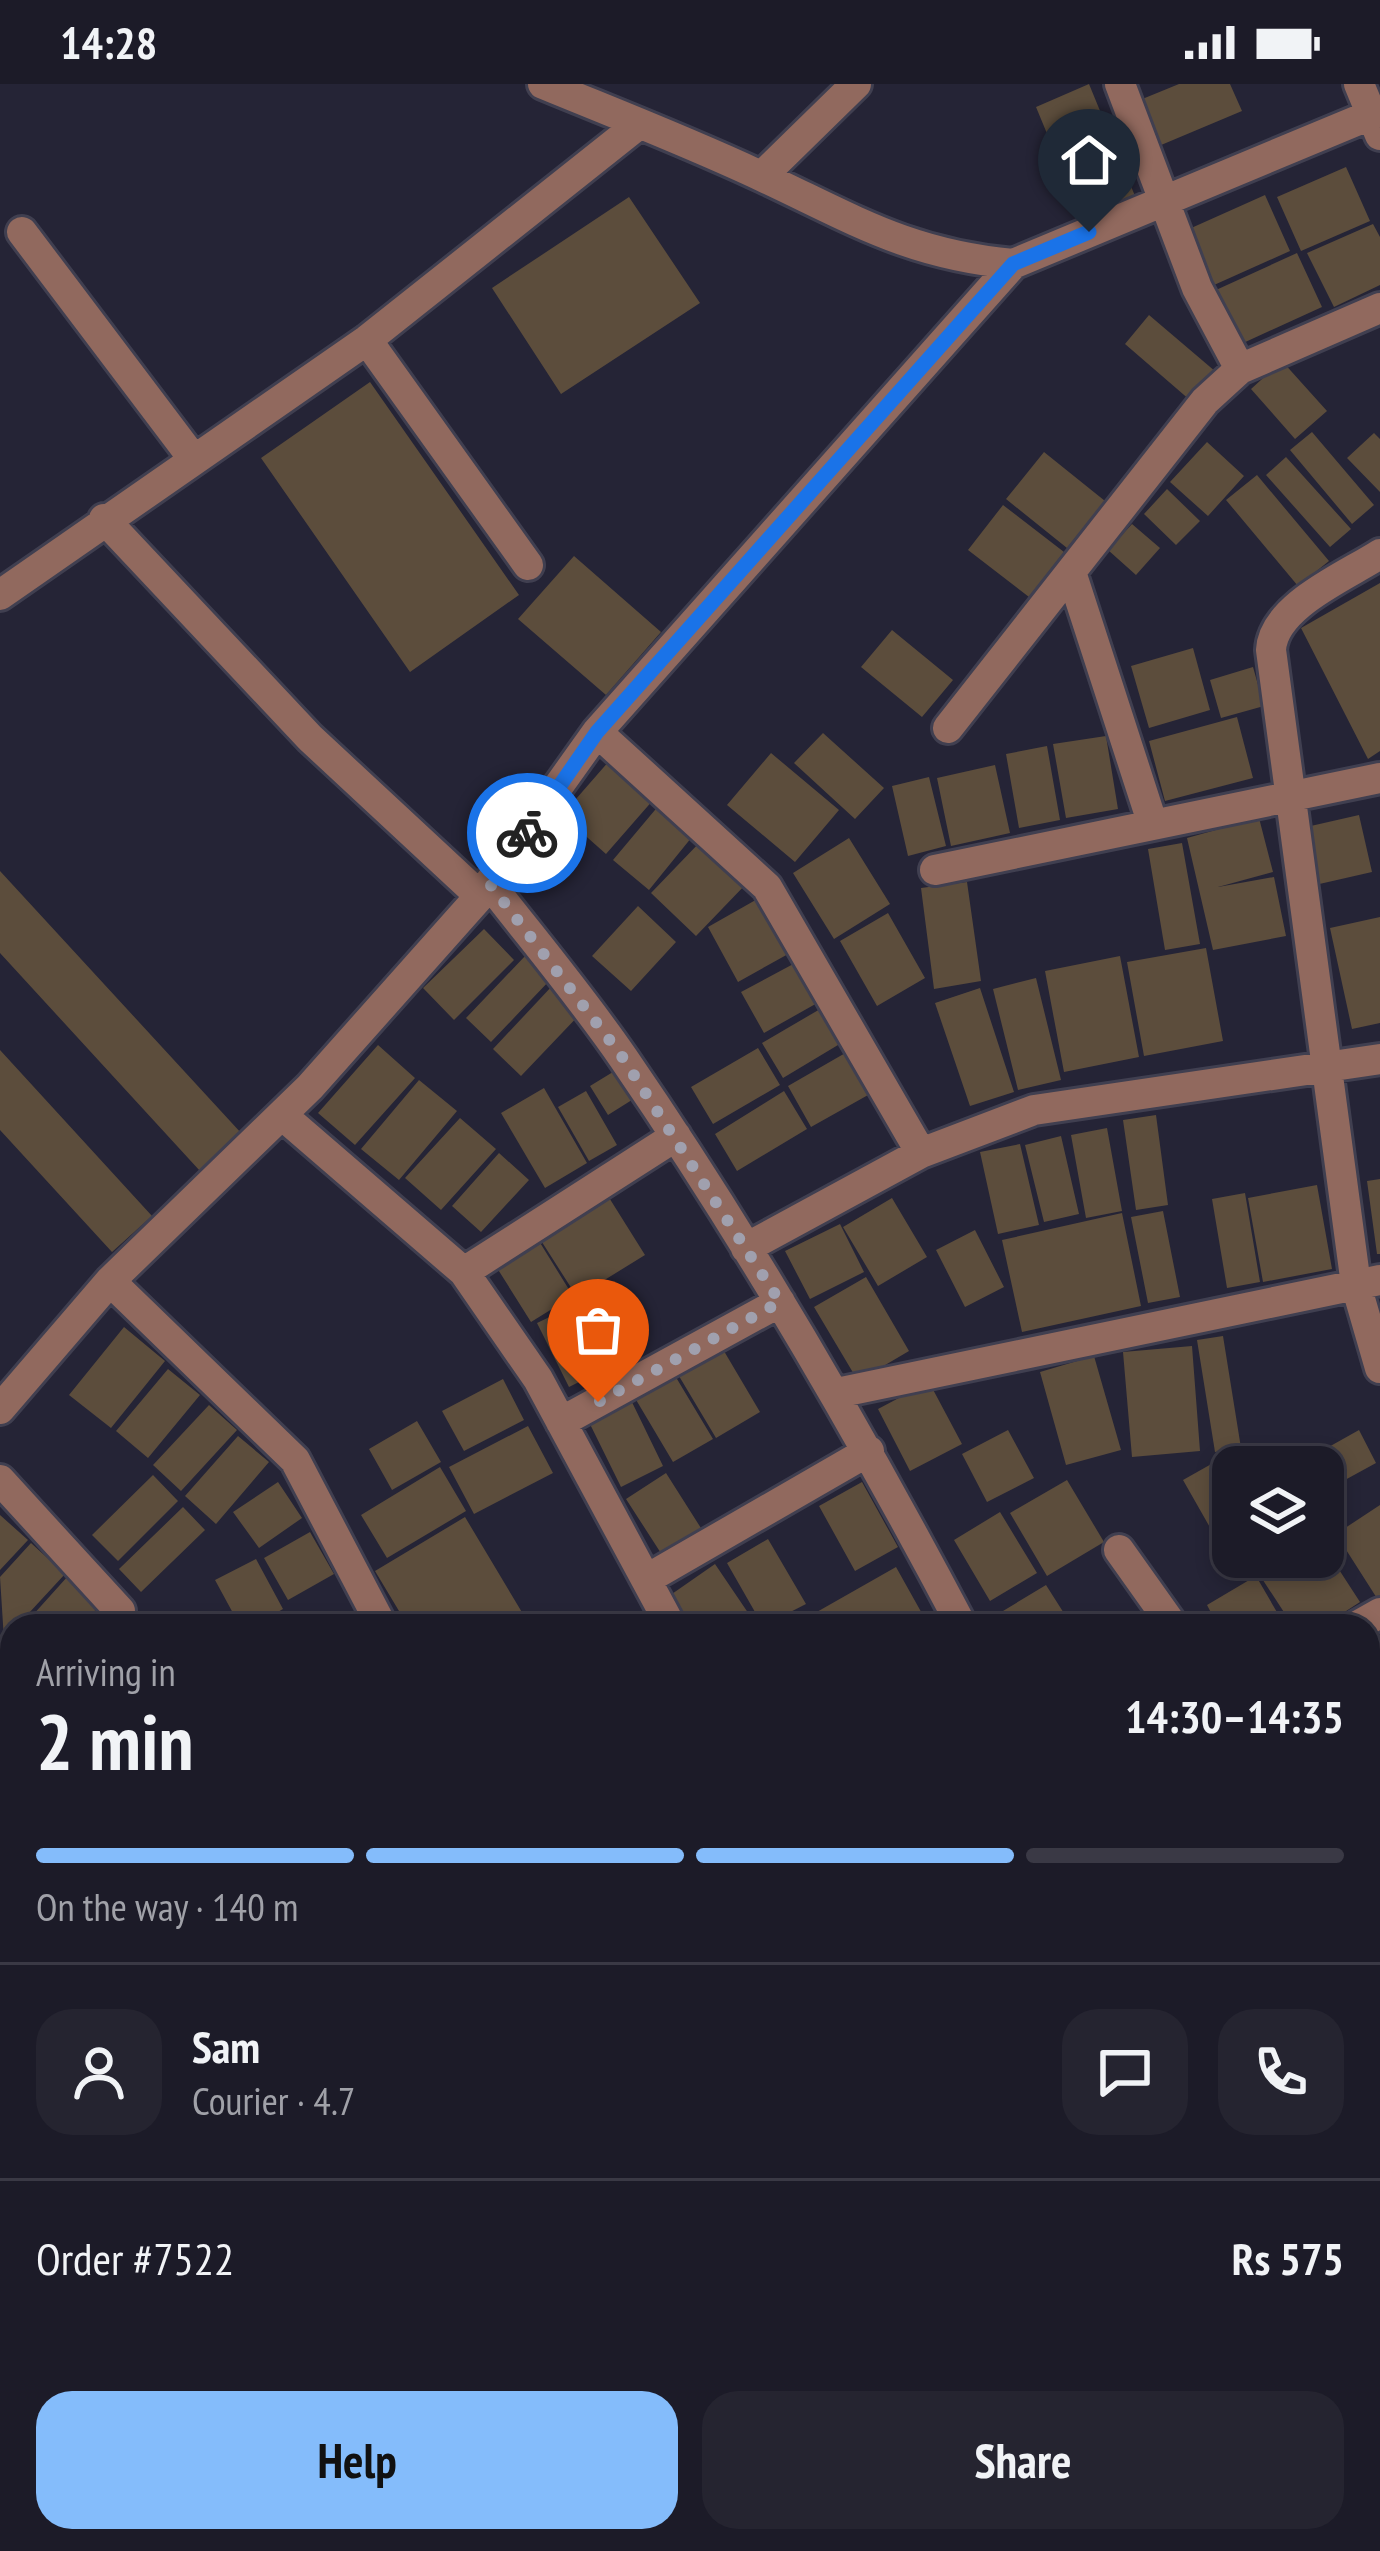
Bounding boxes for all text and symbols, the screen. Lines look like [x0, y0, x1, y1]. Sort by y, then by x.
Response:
text: 14:28 [60, 13, 157, 71]
pin [1038, 109, 1140, 232]
icon: home [1056, 127, 1122, 193]
courier [467, 773, 587, 893]
icon: bike [494, 800, 560, 866]
pin [547, 1279, 649, 1402]
icon: bag [565, 1297, 631, 1363]
map controls [1212, 1446, 1344, 1578]
button: layers [1212, 1446, 1344, 1578]
text: Arriving in [36, 1646, 176, 1697]
text: 14:30–14:35 [1125, 1687, 1344, 1745]
text: 2 min [36, 1691, 194, 1792]
text: On the way · 140 m [36, 1881, 298, 1932]
button: person [36, 2009, 162, 2135]
button: chat [1062, 2009, 1188, 2135]
button: phone [1218, 2009, 1344, 2135]
text: Sam [192, 2017, 260, 2075]
text: Courier · 4.7 [192, 2075, 355, 2126]
text: Order #7522 [36, 2229, 234, 2287]
text: Rs 575 [1232, 2229, 1344, 2287]
button: Help [36, 2391, 678, 2529]
button: Share [702, 2391, 1344, 2529]

